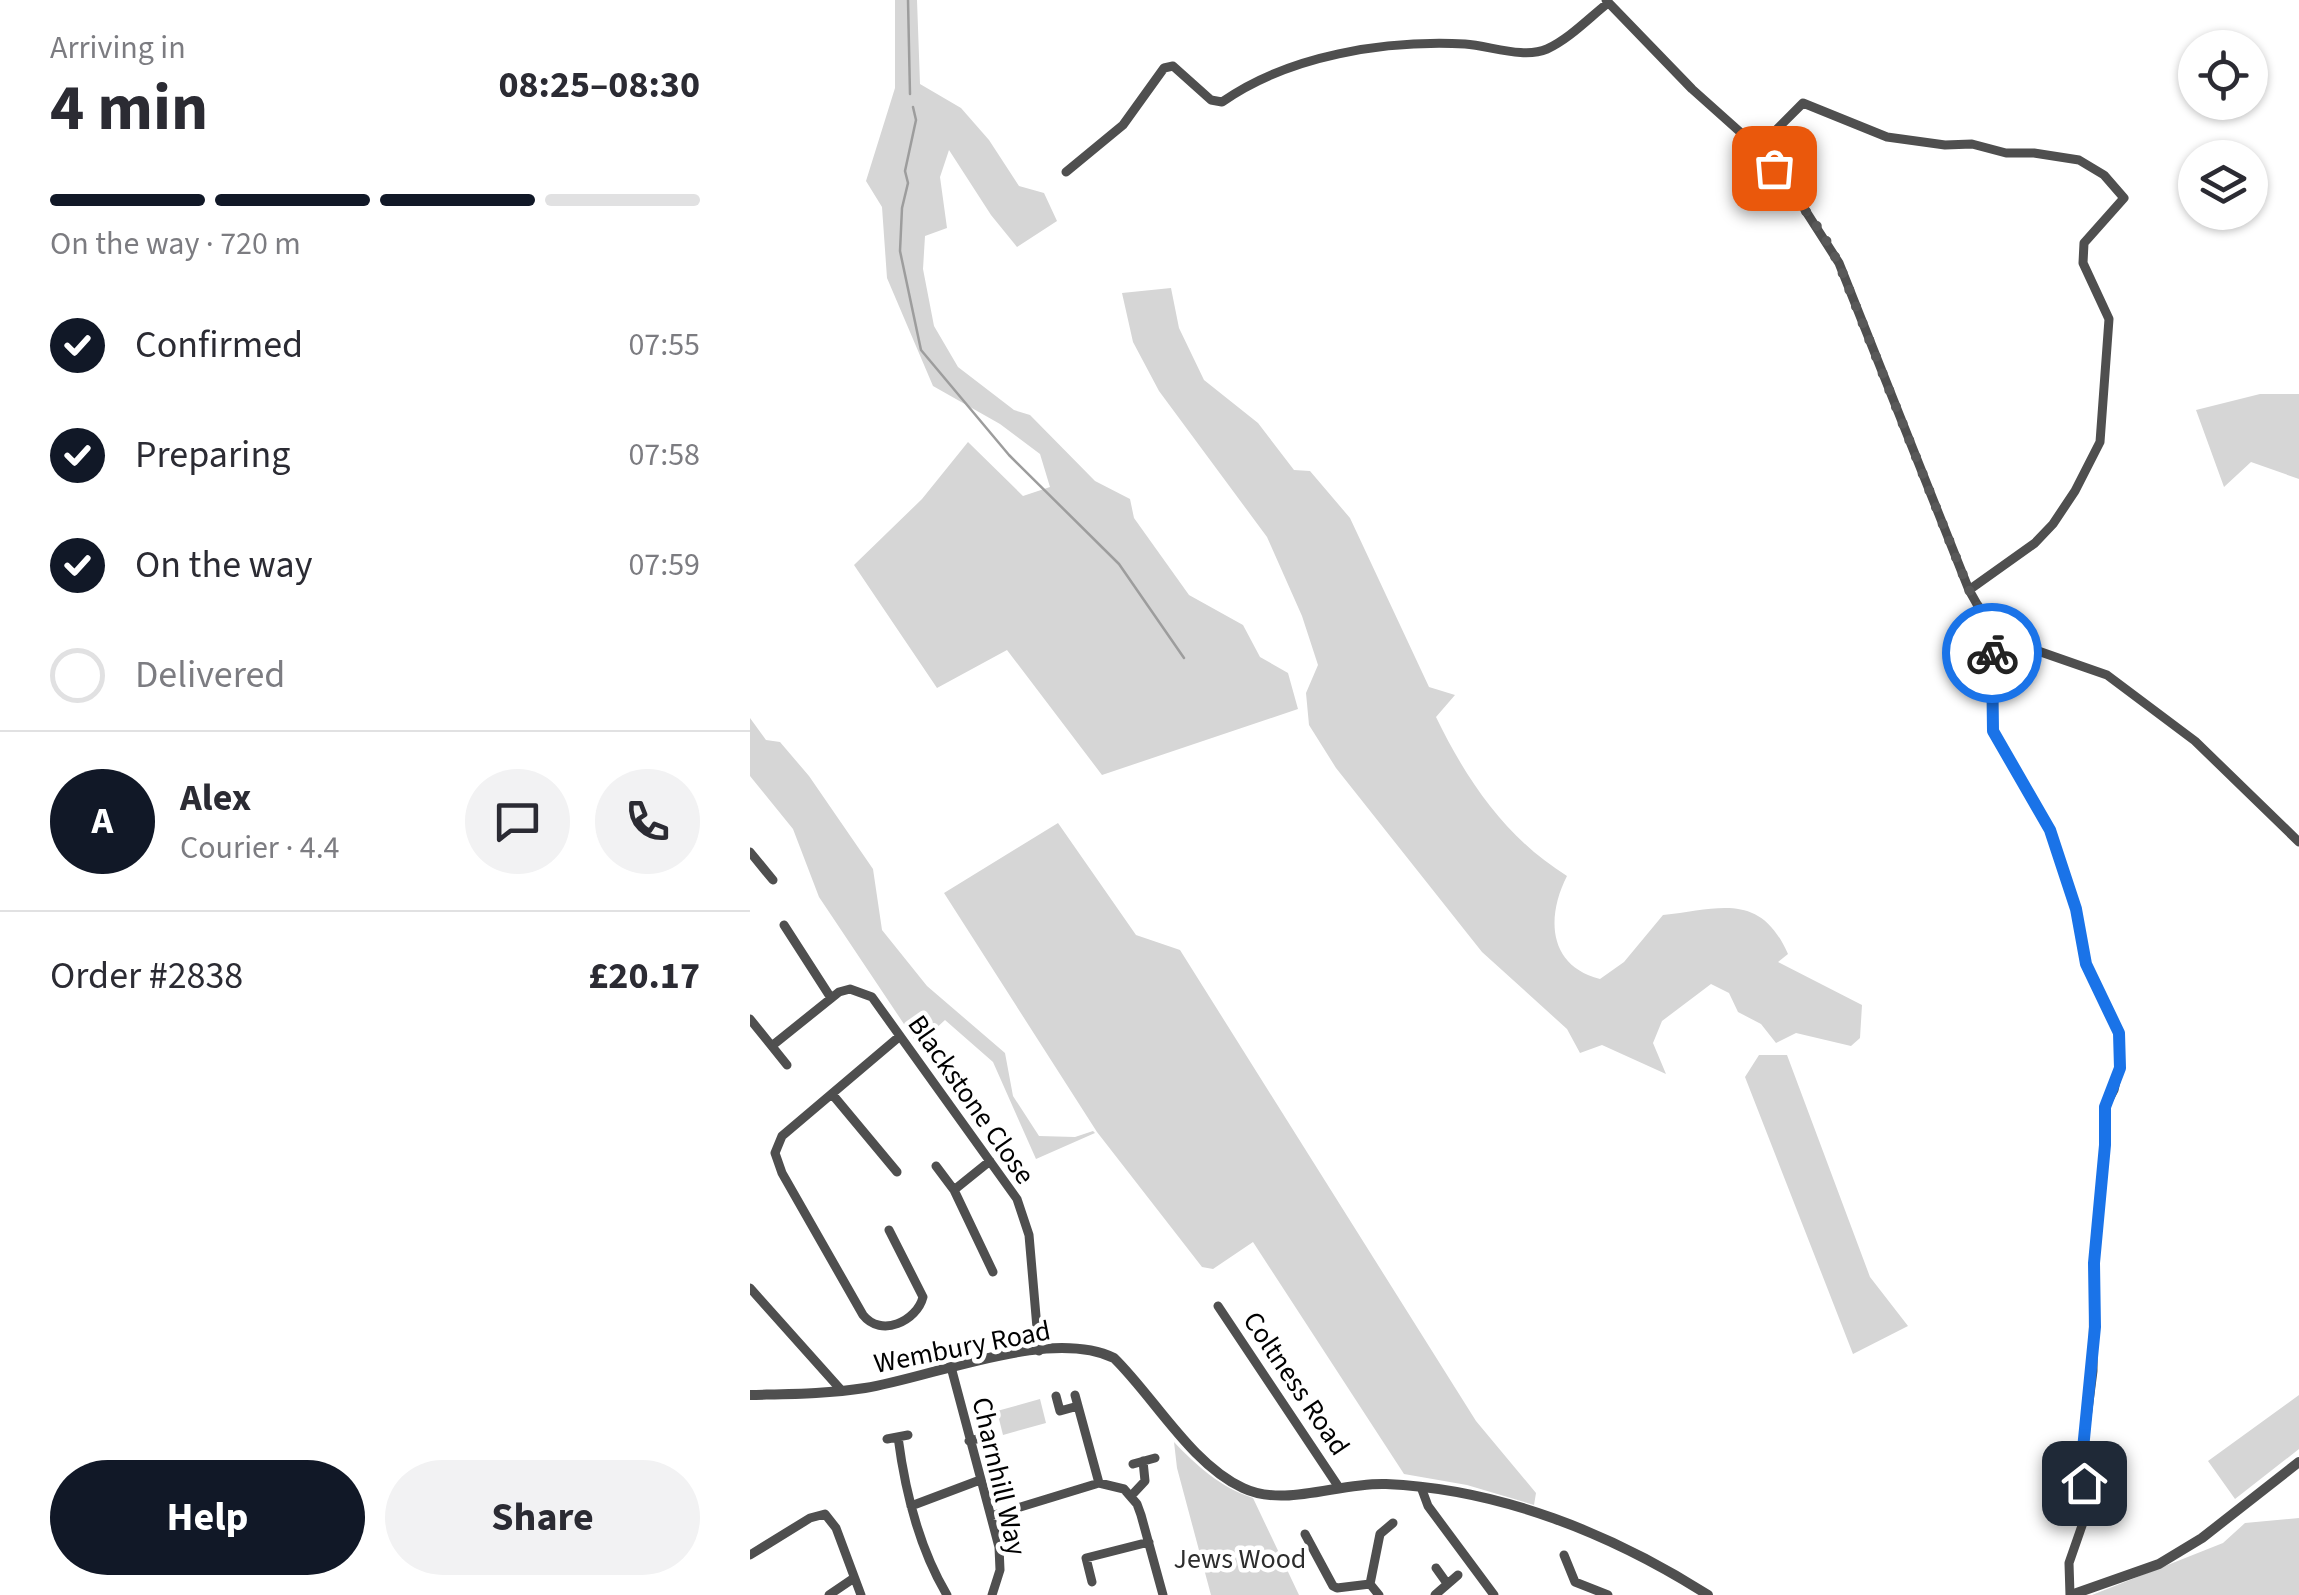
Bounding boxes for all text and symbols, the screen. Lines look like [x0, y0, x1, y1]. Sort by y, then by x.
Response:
text: Arriving in [50, 25, 186, 71]
map controls [2178, 30, 2268, 230]
button: locate [2178, 30, 2268, 120]
text: 08:25–08:30 [498, 58, 700, 112]
text: 4 min [50, 62, 208, 155]
pin [1732, 126, 1817, 211]
button: layers [2178, 140, 2268, 230]
icon: bag [1747, 141, 1802, 196]
text: On the way · 720 m [50, 221, 301, 267]
icon: check [50, 318, 105, 373]
text: Confirmed [135, 318, 303, 372]
text: 07:55 [628, 322, 700, 368]
icon: check [50, 428, 105, 483]
text: Preparing [135, 428, 290, 482]
text: 07:58 [628, 432, 700, 478]
icon: check [50, 538, 105, 593]
text: On the way [135, 538, 312, 592]
text: 07:59 [628, 542, 700, 588]
courier [1942, 603, 2042, 703]
icon: bike [1965, 626, 2020, 681]
text: Delivered [135, 648, 285, 702]
button: chat [465, 769, 570, 874]
button: phone [595, 769, 700, 874]
text: Alex [180, 771, 251, 825]
text: A [92, 794, 113, 848]
text: Courier · 4.4 [180, 825, 340, 871]
text: Order #2838 [50, 949, 243, 1003]
text: £20.17 [588, 949, 700, 1003]
street label: Blackstone Close [898, 1007, 1044, 1192]
street label: Coltness Road [1233, 1304, 1359, 1464]
street label: Wembury Road [871, 1310, 1054, 1384]
street label: Charnhill Way [961, 1393, 1037, 1559]
pin [2042, 1441, 2127, 1526]
icon: home [2057, 1456, 2112, 1511]
button: Help [50, 1460, 365, 1575]
button: Share [385, 1460, 700, 1575]
park label: Jews Wood [1174, 1539, 1306, 1579]

